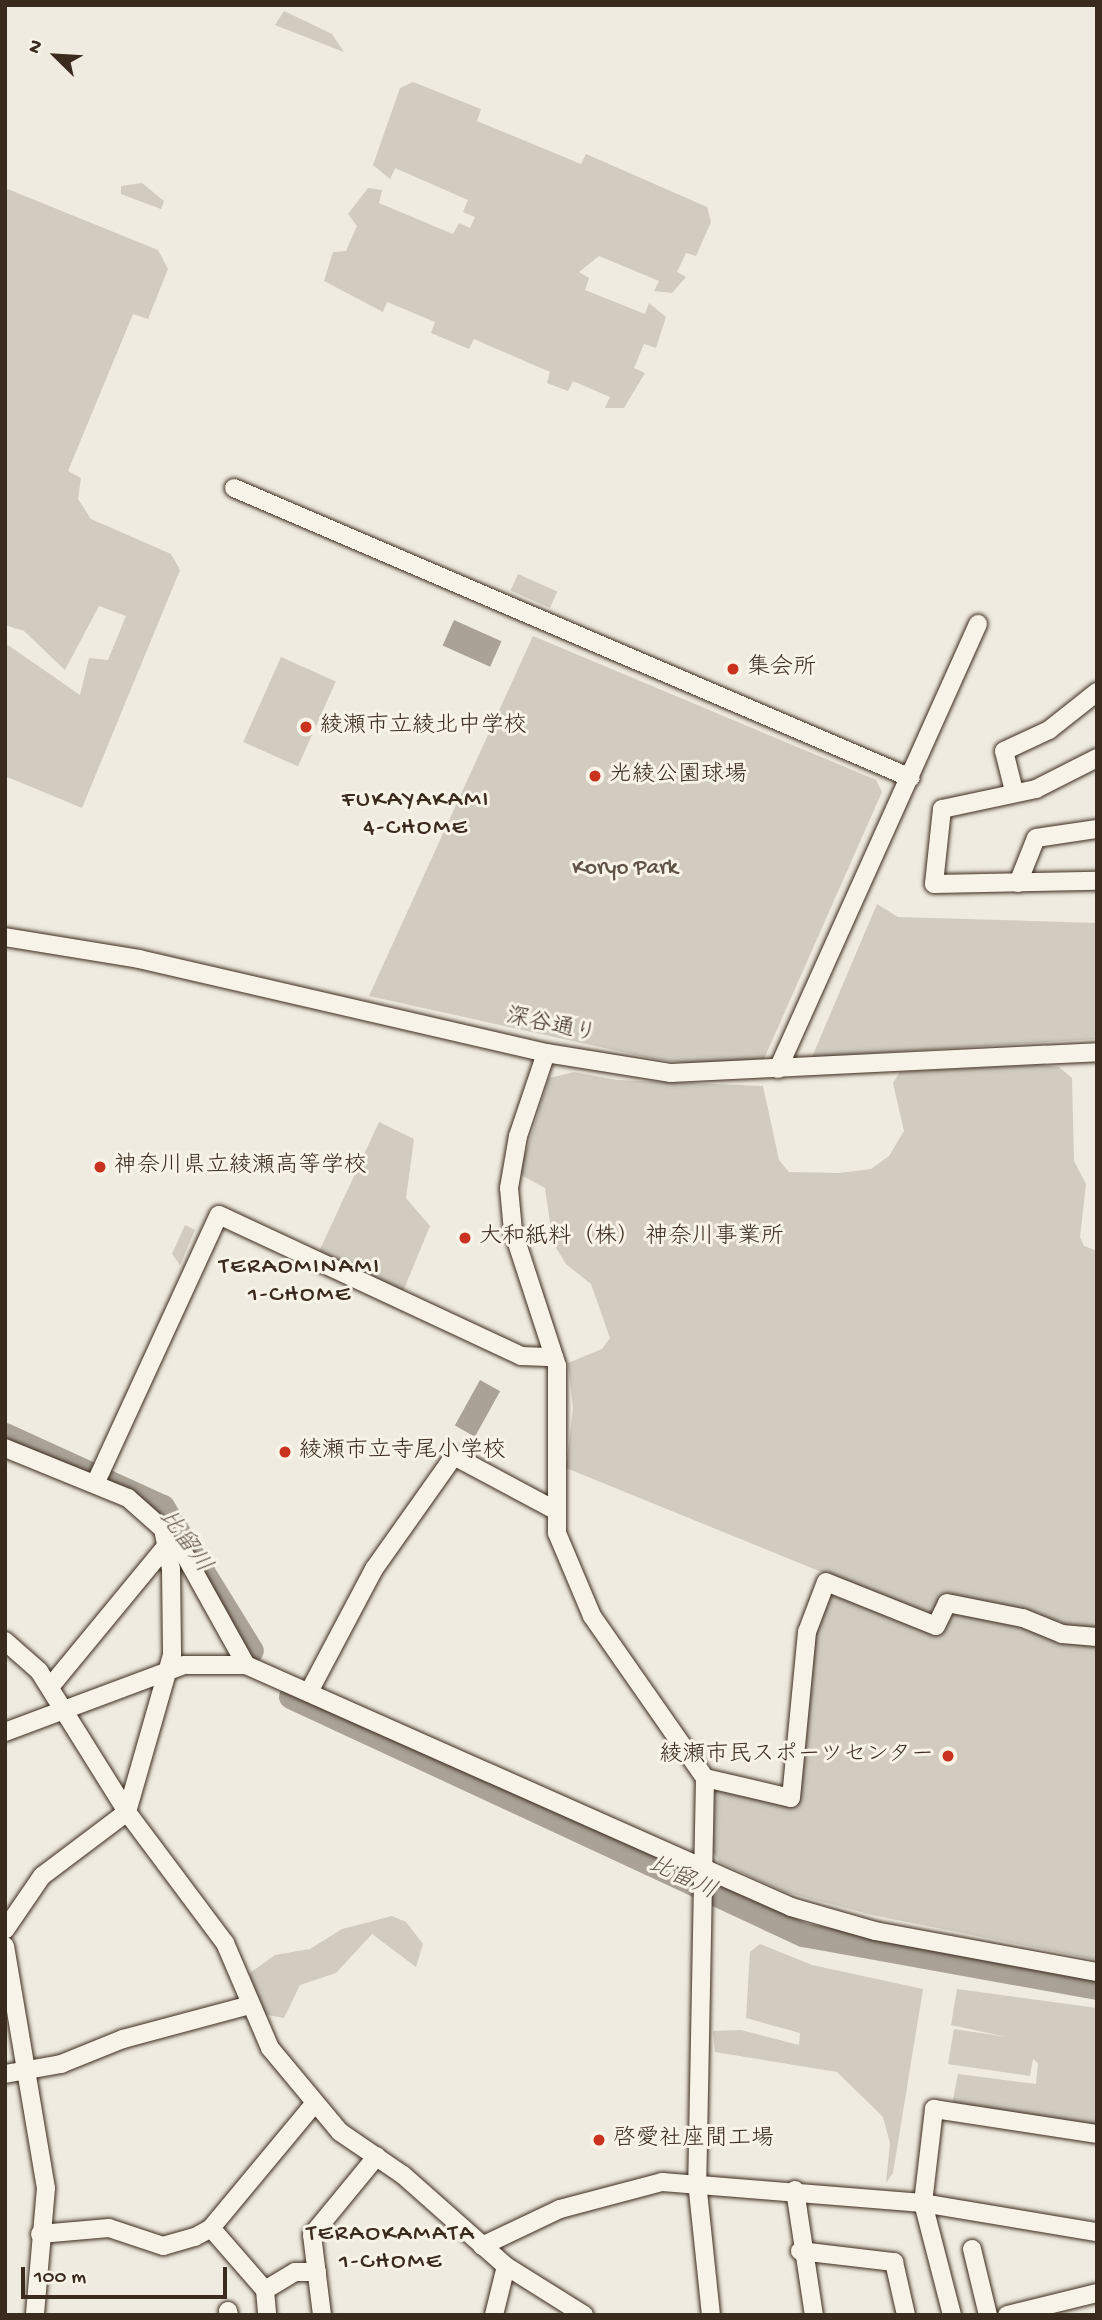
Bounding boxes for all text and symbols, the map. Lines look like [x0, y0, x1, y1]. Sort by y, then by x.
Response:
north arrow [21, 21, 91, 91]
text: N [23, 37, 49, 58]
place label: 集会所 [747, 655, 816, 683]
marker: 集会所 [725, 661, 741, 677]
place label: 綾瀬市立綾北中学校 [320, 713, 527, 741]
marker: 綾瀬市立綾北中学校 [298, 719, 314, 735]
place label: 光綾公園球場 [609, 762, 747, 790]
marker: 光綾公園球場 [587, 768, 603, 784]
district label: FUKAYAKAMI 4-CHOME [343, 787, 489, 843]
park label: Koryo Park [572, 855, 678, 883]
street label: 深谷通り [503, 1004, 599, 1050]
place label: 神奈川県立綾瀬高等学校 [114, 1153, 367, 1181]
marker: 神奈川県立綾瀬高等学校 [92, 1159, 108, 1175]
place label: 大和紙料（株） 神奈川事業所 [479, 1224, 783, 1252]
marker: 大和紙料（株） 神奈川事業所 [457, 1230, 473, 1246]
district label: TERAOMINAMI 1-CHOME [220, 1254, 380, 1310]
place label: 綾瀬市立寺尾小学校 [299, 1438, 506, 1466]
marker: 綾瀬市立寺尾小学校 [277, 1444, 293, 1460]
water label: 比留川 [151, 1504, 217, 1580]
place label: 綾瀬市民スポーツセンター [658, 1742, 934, 1770]
marker: 綾瀬市民スポーツセンター [940, 1748, 956, 1764]
water label: 比留川 [643, 1851, 721, 1907]
place label: 啓愛社座間工場 [613, 2126, 774, 2154]
marker: 啓愛社座間工場 [591, 2132, 607, 2148]
district label: TERAOKAMATA 1-CHOME [308, 2221, 474, 2277]
scale bar [24, 2254, 231, 2298]
text: 100 m [34, 2266, 86, 2291]

